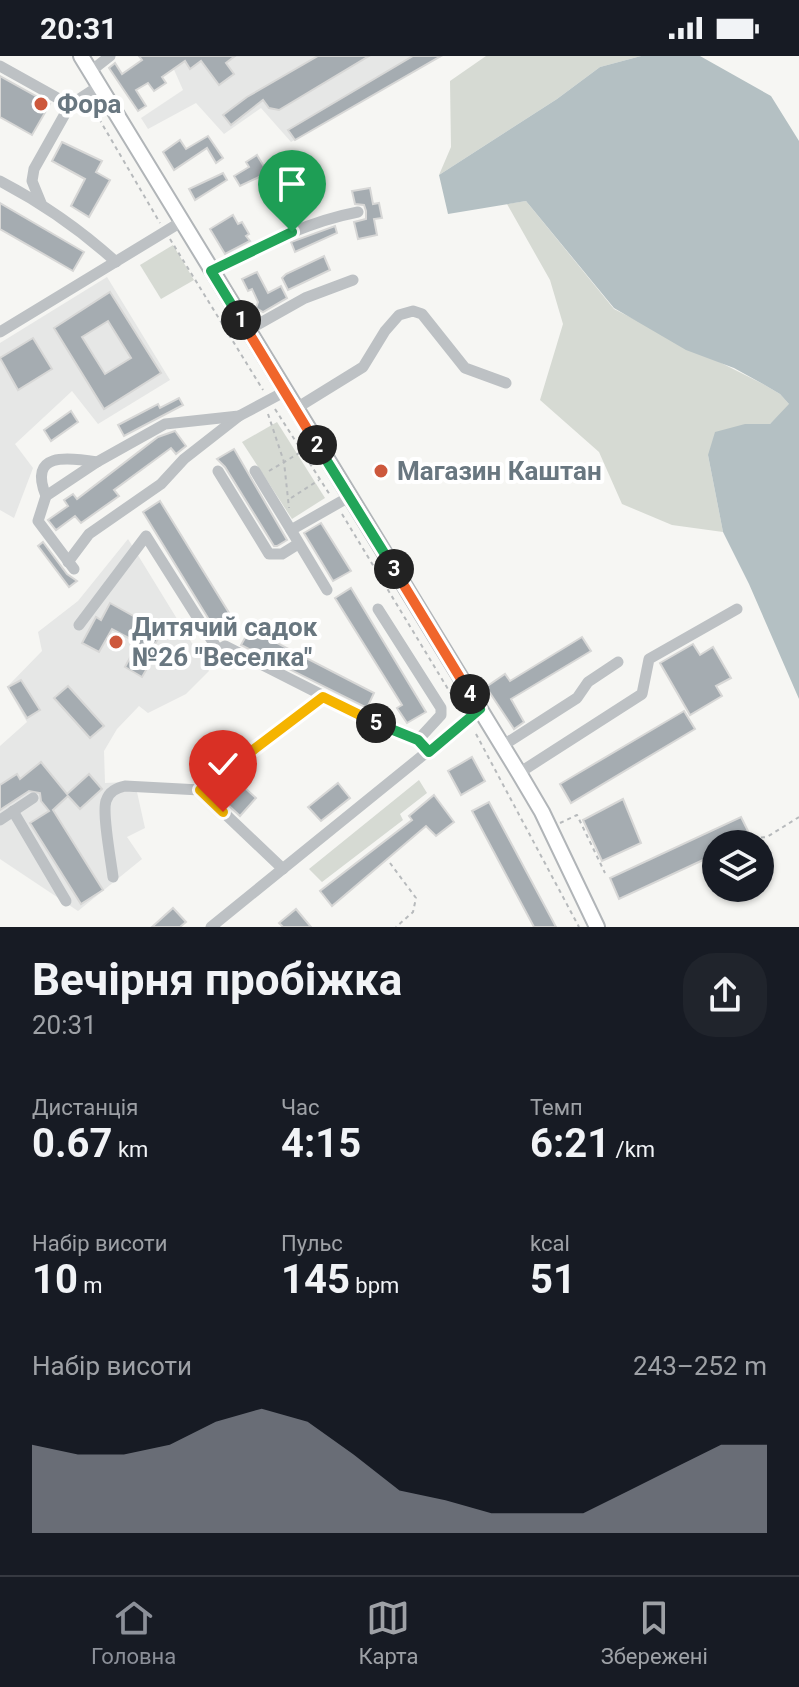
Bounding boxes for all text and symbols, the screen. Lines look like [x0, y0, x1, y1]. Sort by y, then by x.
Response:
text: 20:31 [40, 11, 117, 46]
place label: Фора [57, 89, 122, 119]
marker: Фора [32, 95, 50, 113]
pin [258, 150, 326, 232]
icon: arrive [270, 162, 314, 206]
pin: 1 [221, 300, 261, 340]
text: 1 [235, 307, 247, 332]
pin: 2 [297, 425, 337, 465]
text: 2 [311, 432, 323, 457]
place label: Магазин Каштан [397, 456, 602, 486]
marker: Магазин Каштан [372, 462, 390, 480]
pin: 3 [374, 549, 414, 589]
text: 3 [388, 556, 400, 581]
place label: Дитячий садок №26 "Веселка" [132, 612, 318, 672]
marker: Дитячий садок №26 "Веселка" [107, 633, 125, 651]
pin: 4 [450, 674, 490, 714]
text: 4 [464, 681, 476, 706]
pin: 5 [356, 703, 396, 743]
text: 5 [370, 710, 382, 735]
pin [189, 730, 257, 812]
icon: check [201, 742, 245, 786]
map controls [702, 830, 774, 902]
button: layers [702, 830, 774, 902]
button: share [683, 953, 767, 1037]
text: Вечірня пробіжка [32, 954, 402, 1006]
text: 20:31 [32, 1010, 97, 1040]
text: Дистанція [32, 1095, 138, 1120]
text: Час [281, 1095, 320, 1120]
text: Темп [530, 1095, 583, 1120]
text: 0.67 [32, 1120, 112, 1167]
text: 4:15 [281, 1120, 361, 1167]
text: 6:21 [530, 1120, 610, 1167]
text: km [112, 1137, 148, 1162]
text: /km [610, 1137, 655, 1162]
text: Набір висоти [32, 1231, 167, 1256]
text: Пульс [281, 1231, 343, 1256]
text: kcal [530, 1231, 570, 1256]
text: 10 [32, 1256, 78, 1303]
text: 145 [281, 1256, 350, 1303]
text: 51 [530, 1256, 576, 1303]
text: m [78, 1273, 103, 1298]
text: bpm [350, 1273, 399, 1298]
text: Набір висоти [32, 1351, 192, 1381]
text: 243–252 m [633, 1351, 767, 1381]
tab: Головна [91, 1596, 176, 1669]
tab: Карта [358, 1596, 418, 1669]
tab: Збережені [601, 1596, 708, 1669]

